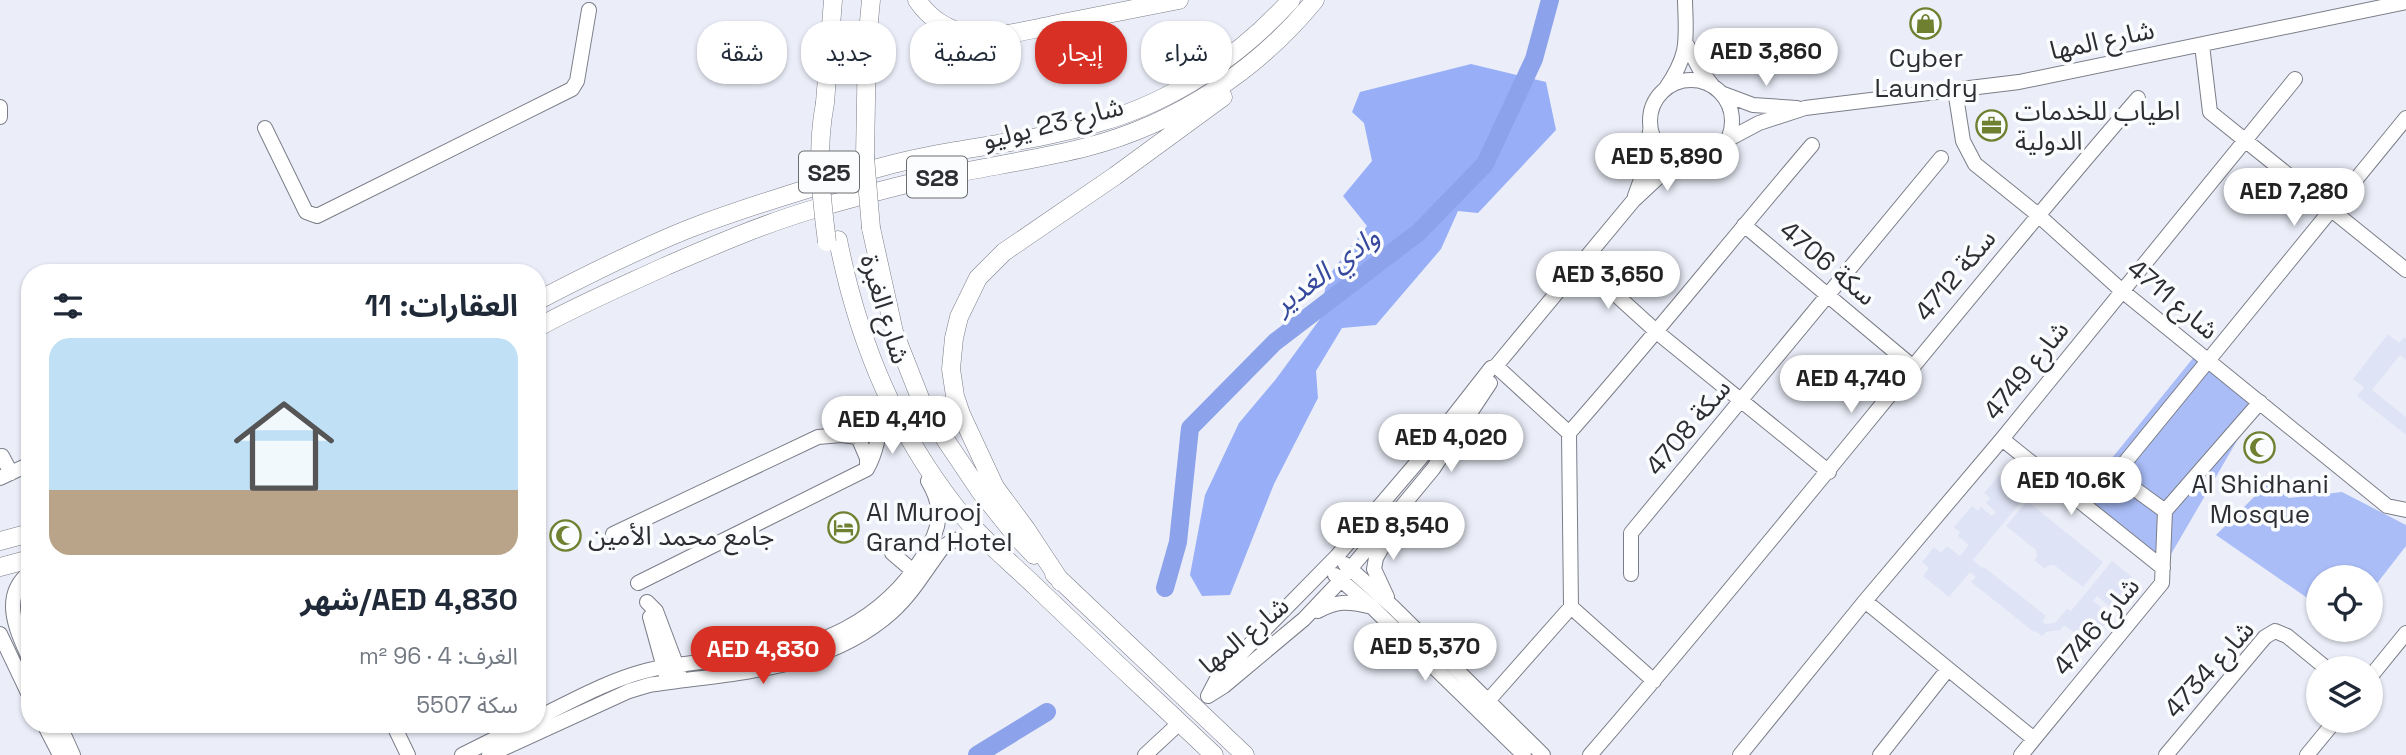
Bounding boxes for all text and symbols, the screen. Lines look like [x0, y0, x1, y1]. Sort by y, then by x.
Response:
shop icon: Cyber Laundry [1909, 6, 1943, 40]
street label: شارع المها [2047, 12, 2158, 70]
chip: شقة [697, 21, 787, 84]
chip: جديد [801, 21, 896, 84]
chip: تصفية [910, 21, 1021, 84]
chip: إيجار [1035, 21, 1127, 84]
chip: شراء [1141, 21, 1232, 84]
pin: AED 3,860 [1686, 28, 1846, 88]
text: AED 3,860 [1710, 36, 1822, 66]
place label: Cyber Laundry [1874, 41, 1978, 105]
street label: شارع 23 يوليو [979, 89, 1128, 159]
place label: اطياب للخدمات الدولية [2015, 94, 2181, 158]
office icon: اطياب للخدمات الدولية [1975, 109, 2009, 143]
pin: AED 5,890 [1587, 134, 1747, 193]
text: AED 5,890 [1611, 141, 1723, 171]
road number: S25 [799, 152, 859, 192]
road number: S28 [907, 156, 967, 197]
pin: AED 7,280 [2214, 168, 2374, 228]
text: AED 7,280 [2240, 176, 2348, 206]
street label: 4706 سكة [1773, 213, 1883, 313]
water label: وادي الغدير [1264, 218, 1389, 326]
street label: سكة 4712 [1907, 222, 2003, 328]
street label: شارع الغبرة [850, 250, 918, 368]
street label: 4711 شارع [2119, 251, 2226, 349]
pin: AED 3,650 [1528, 252, 1688, 311]
text: AED 3,650 [1552, 259, 1664, 289]
text: العقارات: 11 [365, 286, 518, 325]
icon: filters [49, 287, 87, 325]
street label: 4749 شارع [1976, 313, 2078, 428]
pin: AED 4,740 [1771, 356, 1931, 415]
text: AED 4,740 [1796, 363, 1906, 393]
street label: سكة 4708 [1638, 372, 1738, 482]
icon: home [221, 383, 347, 509]
pin: AED 4,410 [812, 396, 972, 456]
text: AED 4,410 [838, 404, 946, 434]
pin: AED 4,020 [1371, 414, 1531, 474]
text: AED 4,020 [1394, 422, 1508, 452]
mosque icon: Al Shidhani Mosque [2243, 431, 2277, 465]
pin: AED 10.6K [1991, 458, 2151, 517]
text: AED 10.6K [2017, 465, 2125, 495]
place label: Al Shidhani Mosque [2191, 467, 2329, 531]
place label: Al Murooj Grand Hotel [866, 495, 1013, 559]
pin: AED 8,540 [1313, 503, 1473, 562]
hotel icon: Al Murooj Grand Hotel [826, 510, 860, 544]
text: AED 8,540 [1337, 510, 1449, 540]
mosque icon: جامع محمد الأمين [548, 519, 582, 553]
place label: جامع محمد الأمين [588, 519, 774, 556]
map controls [2306, 565, 2383, 733]
button: locate [2306, 565, 2383, 642]
street label: 4746 شارع [2045, 570, 2149, 683]
text: AED 4,830/شهر [300, 580, 518, 619]
street label: شارع المها [1192, 588, 1297, 683]
street label: 4734 شارع [2156, 613, 2263, 726]
pin: AED 5,370 [1345, 624, 1505, 683]
pin: AED 4,830 [683, 626, 843, 686]
text: AED 5,370 [1370, 631, 1480, 661]
text: AED 4,830 [707, 634, 819, 664]
text: الغرف: 4 · 96 m² [359, 641, 518, 671]
button: layers [2306, 656, 2383, 733]
text: سكة 5507 [416, 690, 518, 720]

